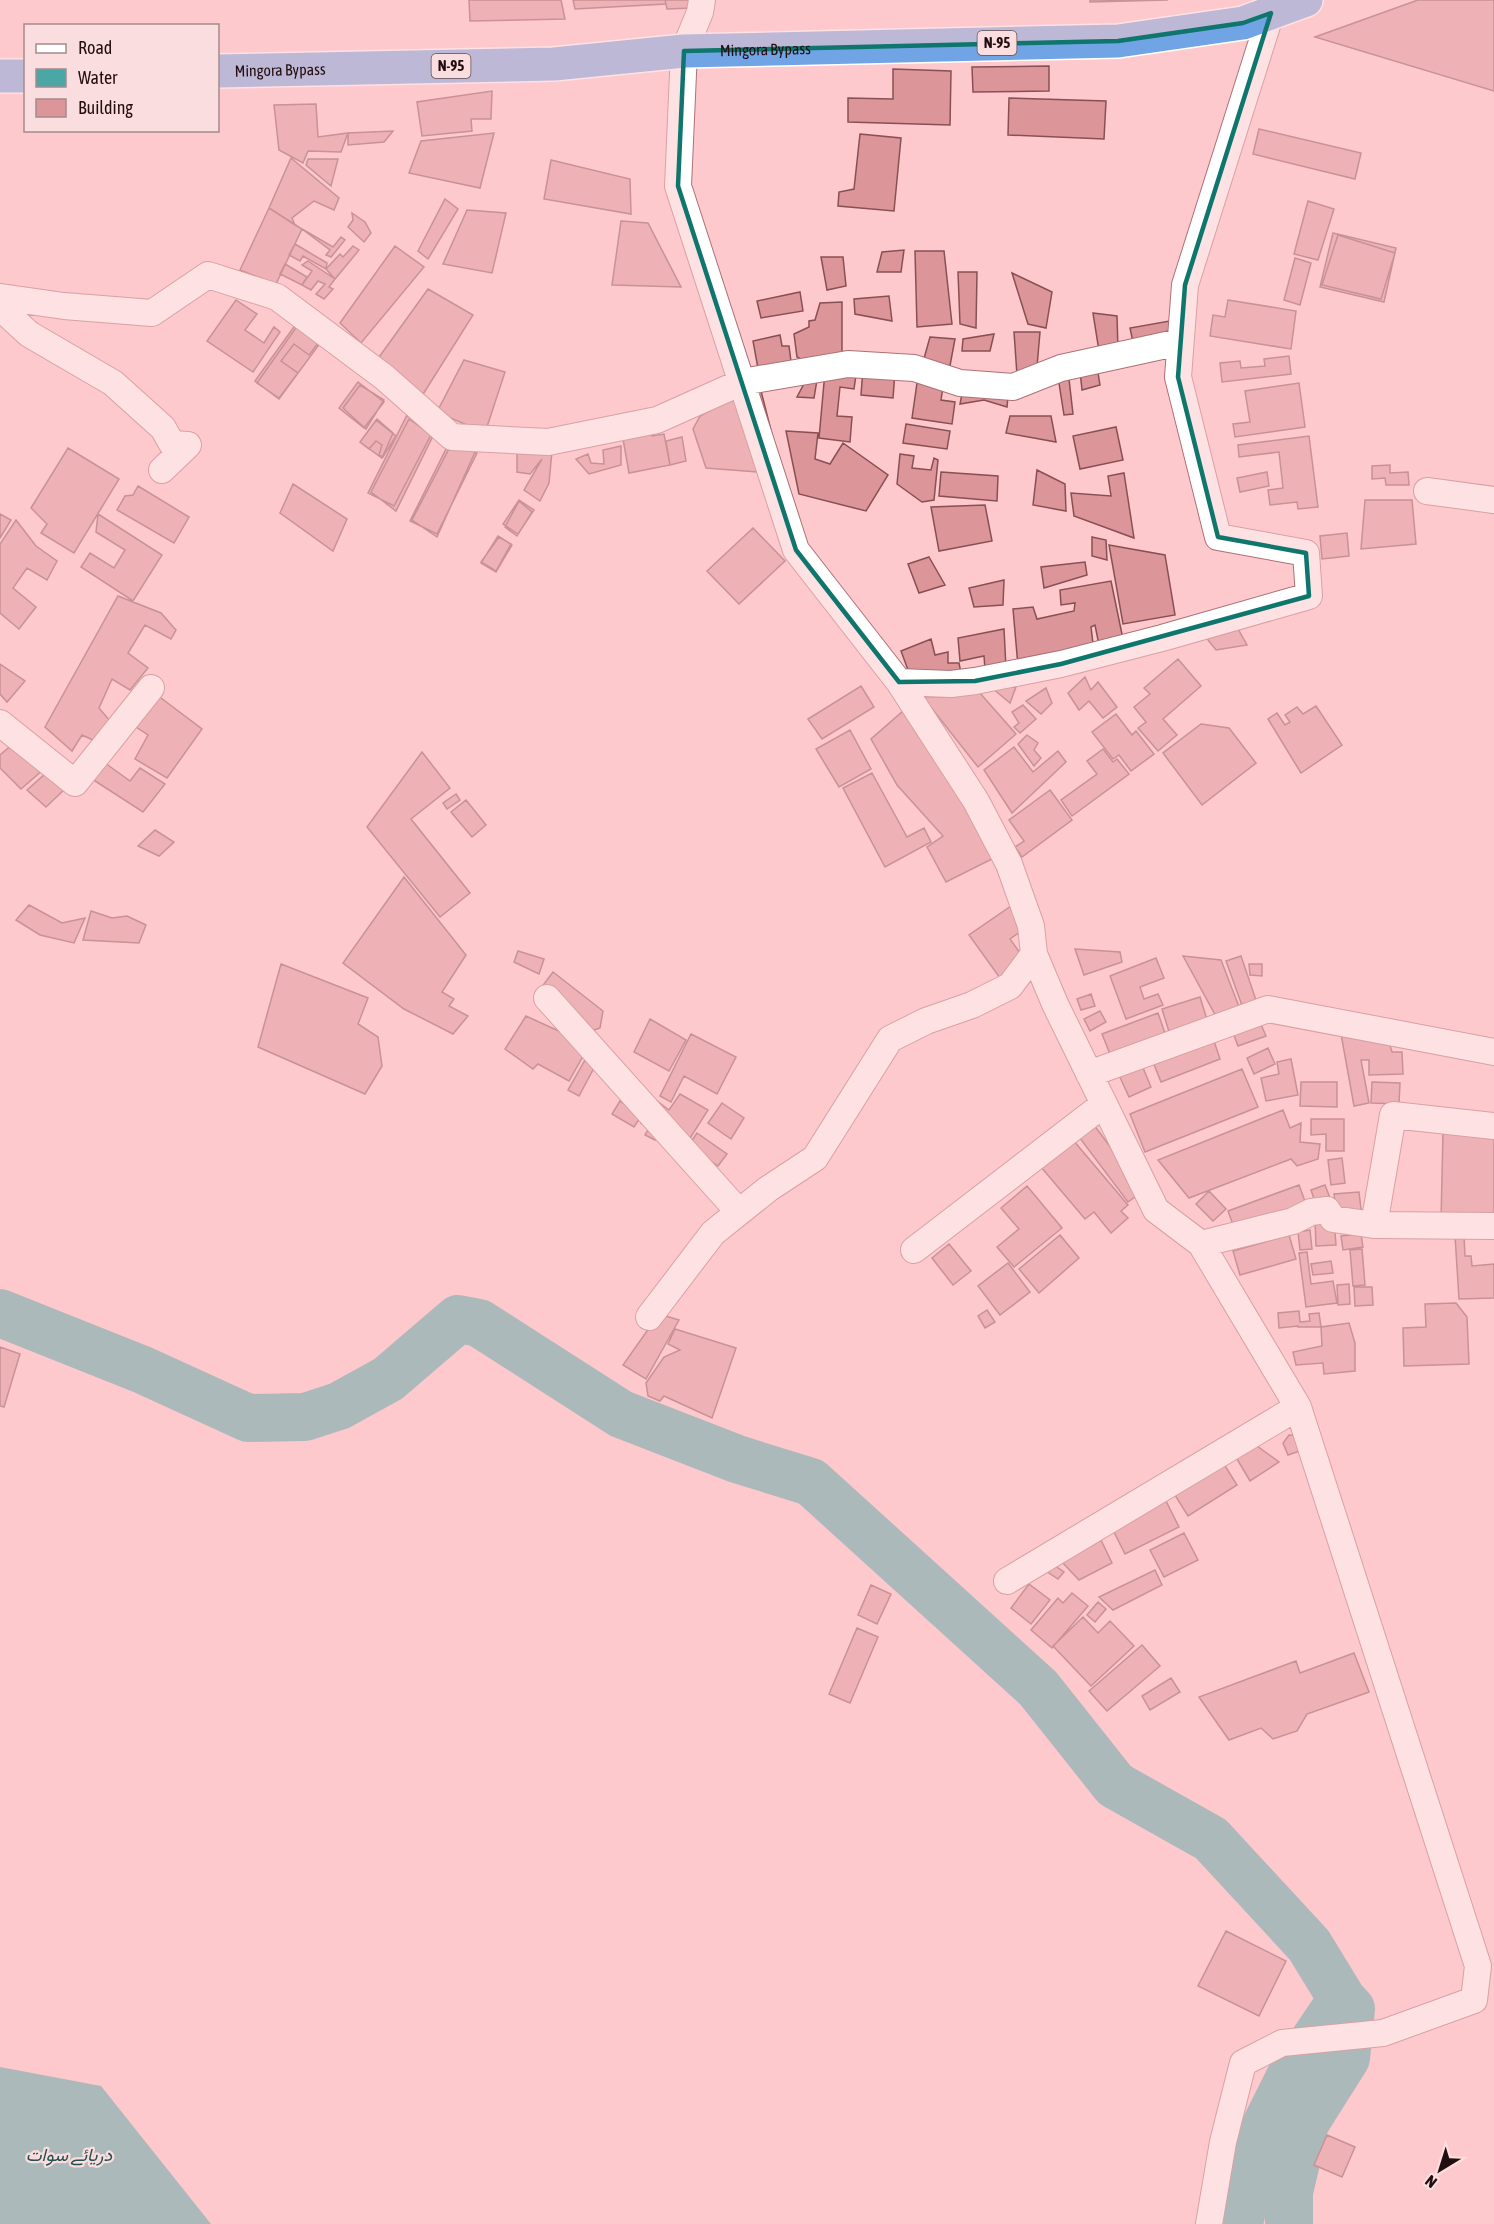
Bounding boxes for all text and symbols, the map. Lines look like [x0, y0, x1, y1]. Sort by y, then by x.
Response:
legend [24, 24, 219, 132]
road number: N-95 [978, 31, 1016, 55]
text: Road [78, 37, 112, 58]
street label: Mingora Bypass [720, 39, 811, 60]
road number: N-95 [432, 54, 470, 78]
street label: Mingora Bypass [234, 60, 326, 80]
text: Water [78, 67, 118, 88]
text: Building [78, 97, 133, 118]
north arrow [1410, 2140, 1470, 2200]
water label: دریائے سوات [26, 2144, 113, 2166]
text: N [1421, 2172, 1440, 2192]

